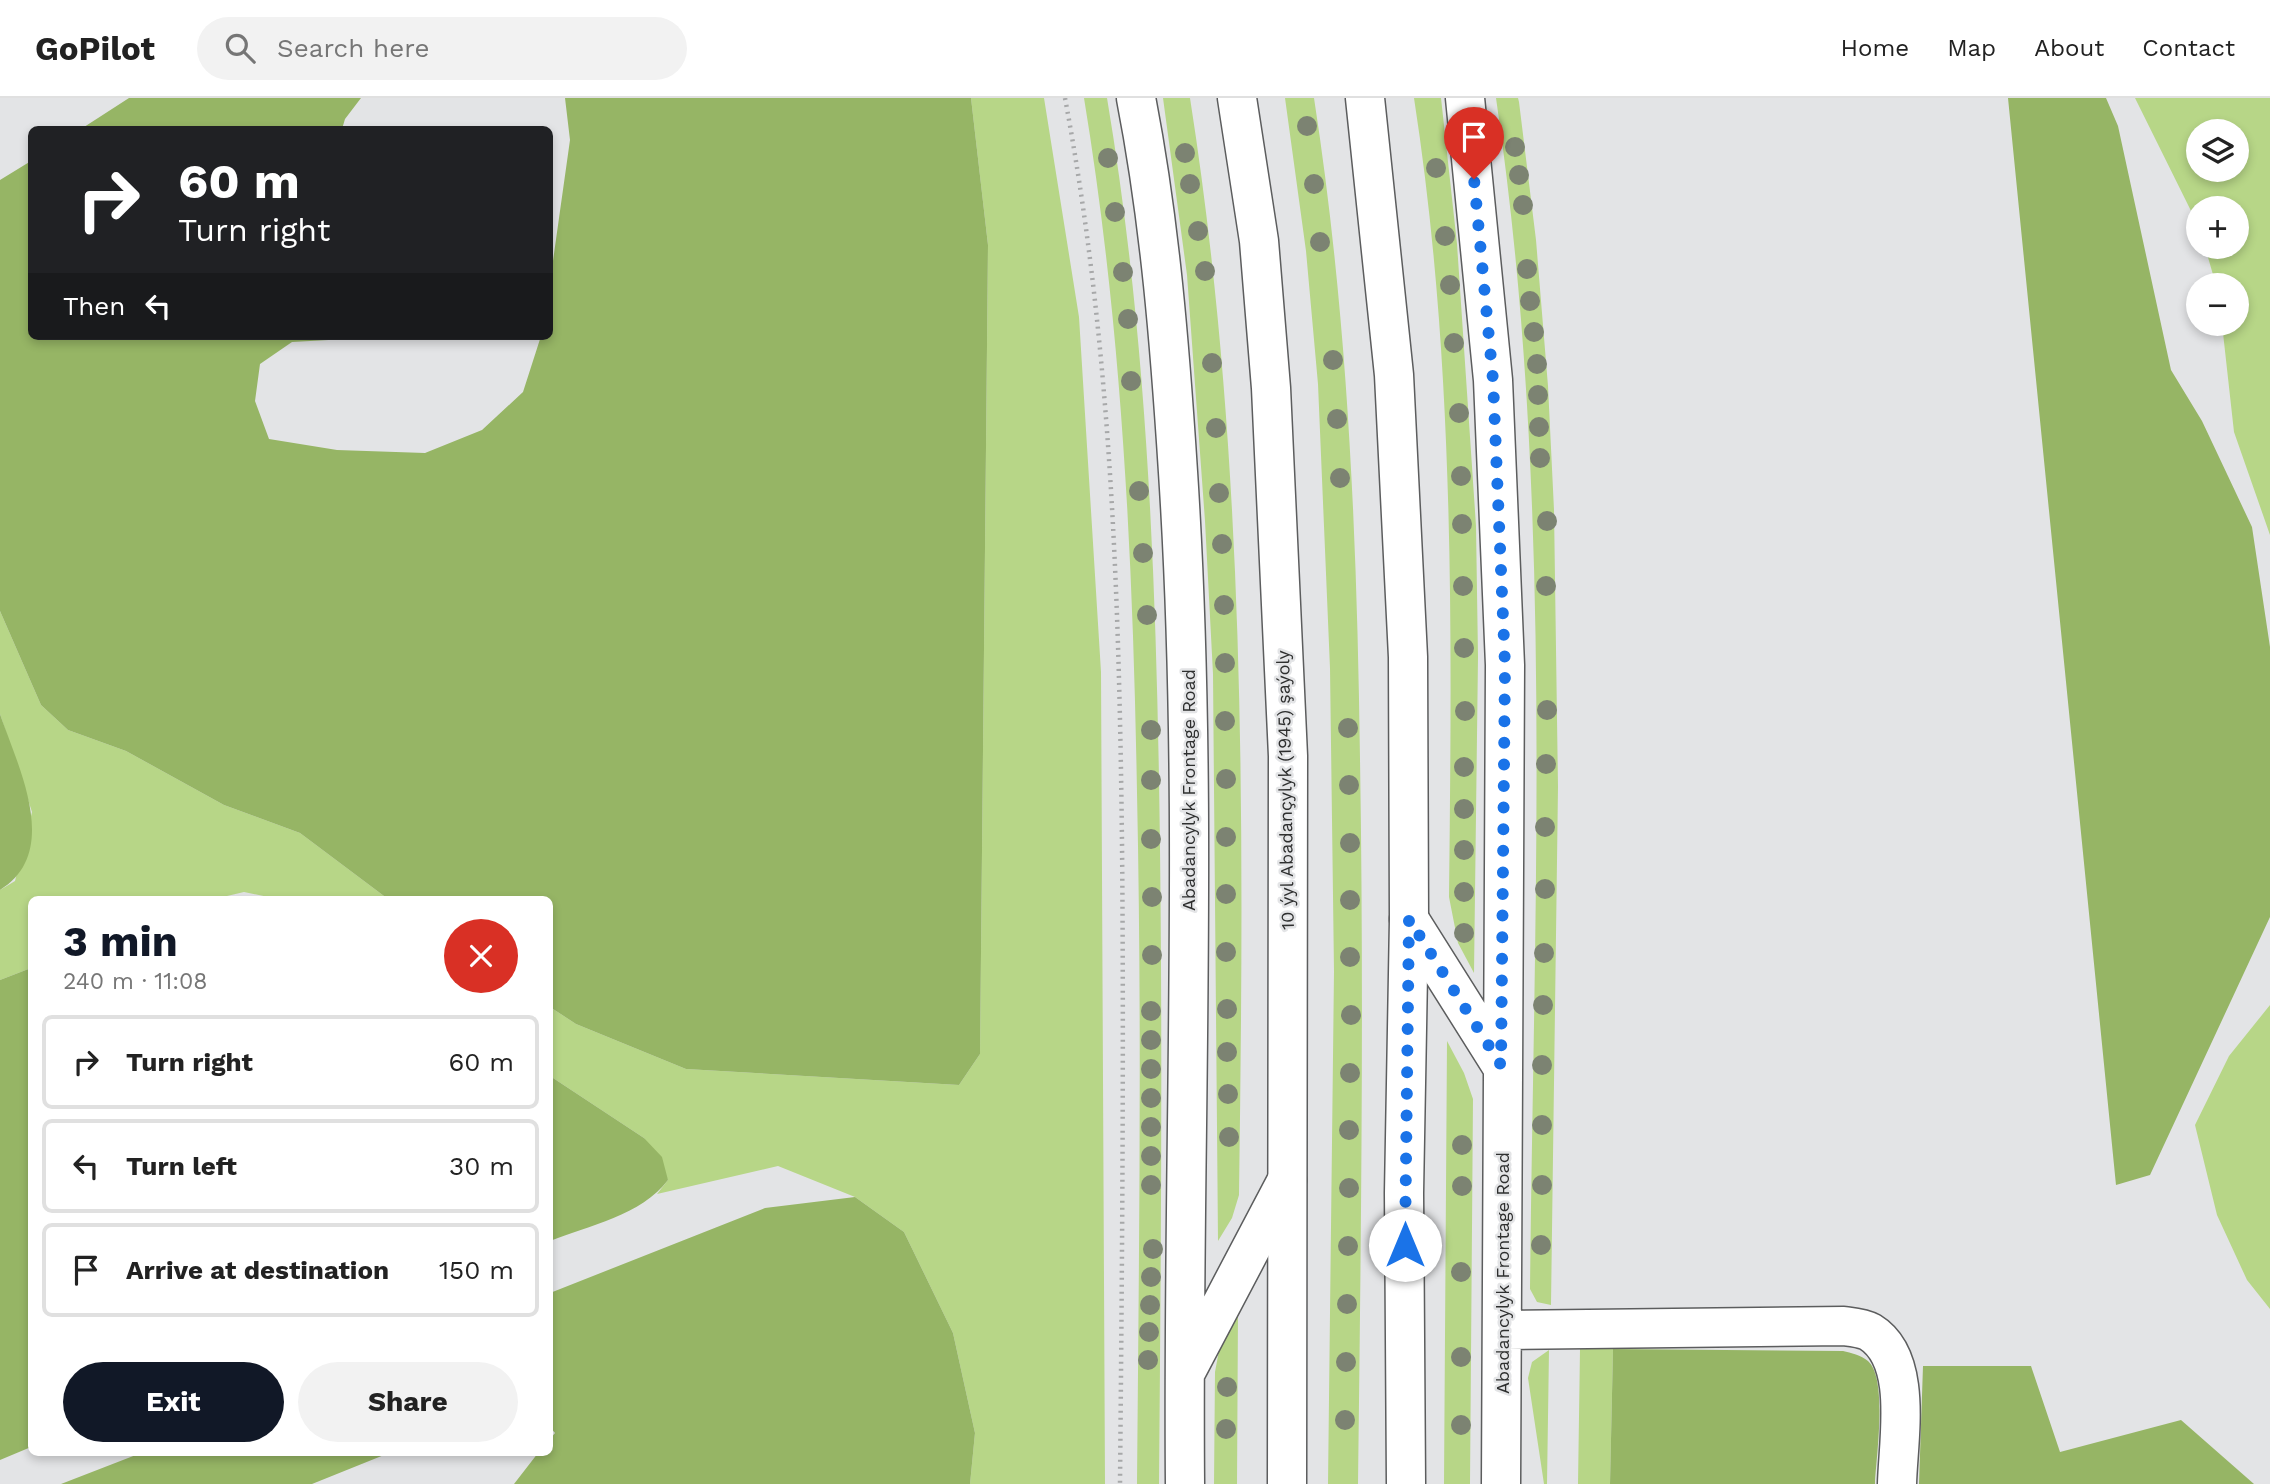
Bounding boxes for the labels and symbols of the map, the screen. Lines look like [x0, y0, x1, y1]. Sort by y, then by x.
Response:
pin [1444, 107, 1504, 179]
street label: 10 ýyl Abadançylyk (1945) şaýoly [1272, 649, 1298, 930]
street label: Abadancylyk Frontage Road [1178, 669, 1199, 911]
street label: Abadancylyk Frontage Road [1492, 1152, 1513, 1394]
position arrow [1368, 1208, 1442, 1282]

